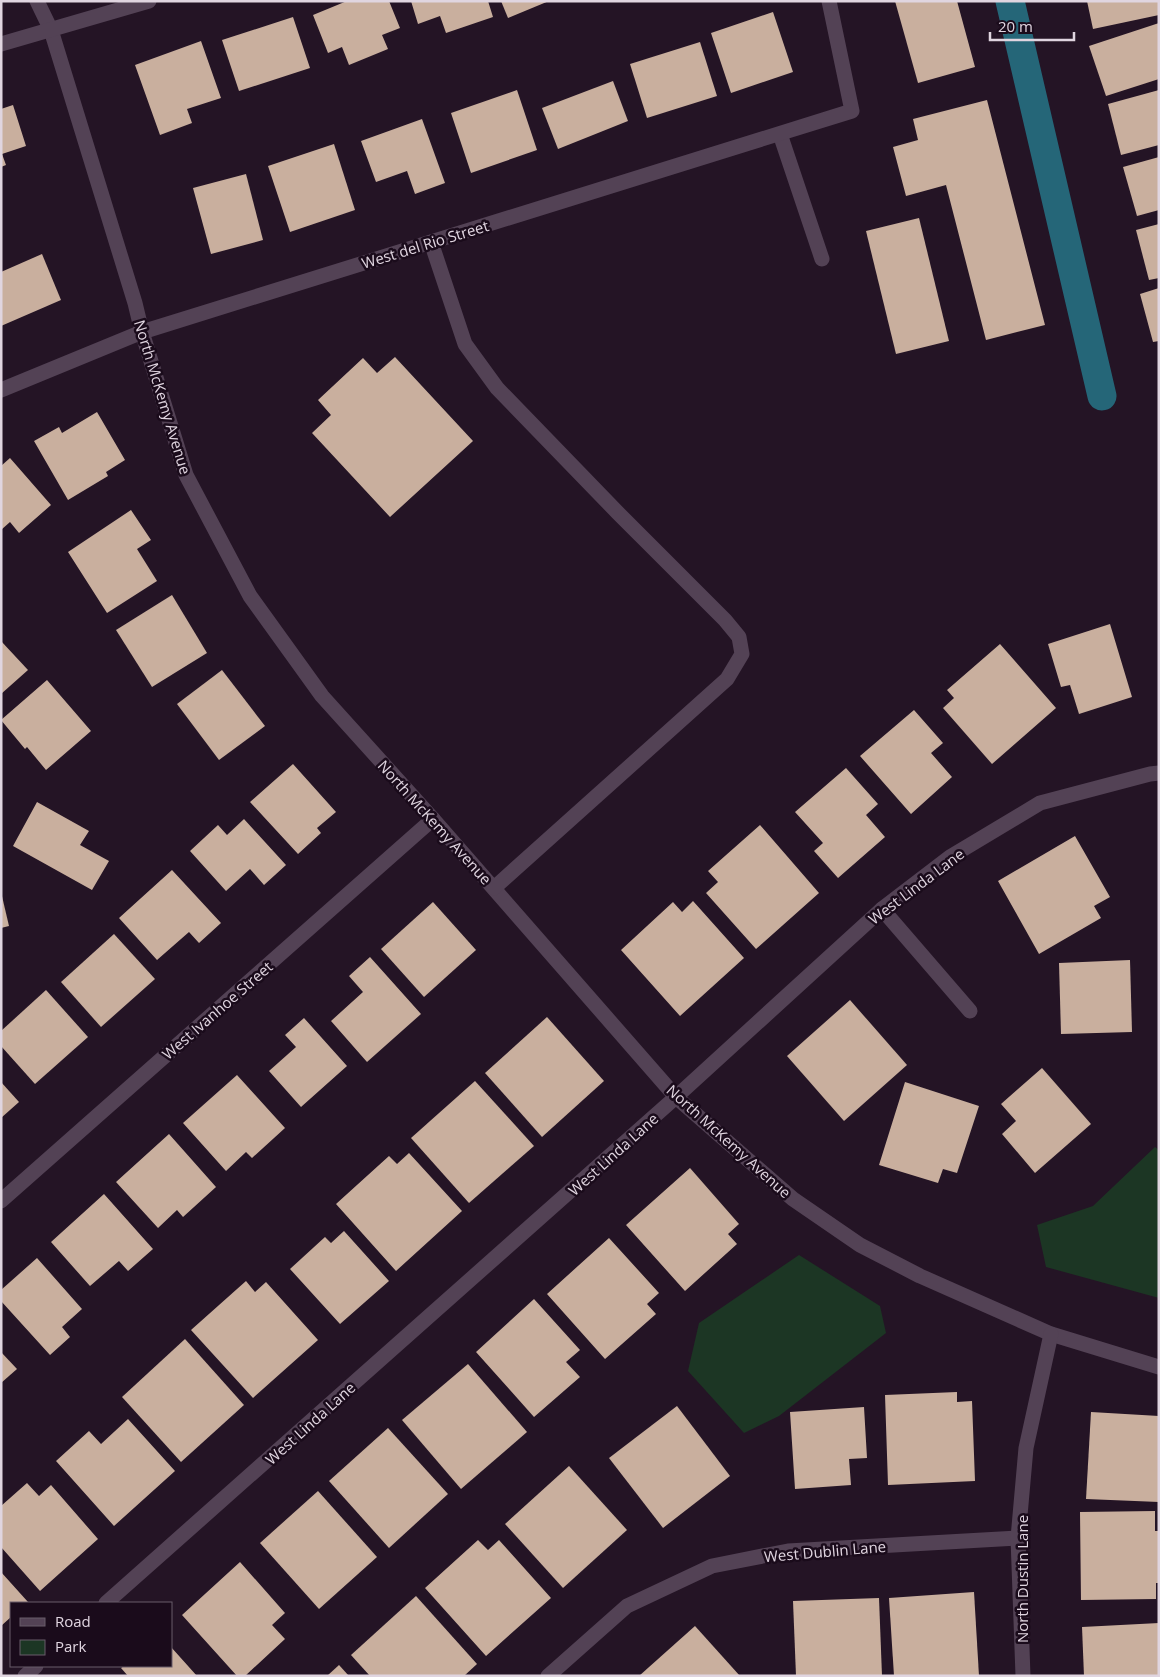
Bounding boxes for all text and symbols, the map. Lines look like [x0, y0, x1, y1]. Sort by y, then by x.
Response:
scale bar [990, 10, 1074, 42]
text: 20 m [998, 16, 1033, 36]
street label: West del Rio Street [359, 215, 491, 273]
street label: North McKemy Avenue [130, 317, 196, 477]
street label: North McKemy Avenue [374, 756, 496, 888]
street label: West Linda Lane [864, 844, 968, 928]
street label: West Ivanhoe Street [157, 956, 277, 1064]
street label: North McKemy Avenue [663, 1080, 795, 1202]
street label: West Linda Lane [564, 1108, 662, 1200]
street label: West Linda Lane [261, 1377, 359, 1469]
street label: North Dustin Lane [1012, 1515, 1032, 1643]
street label: West Dublin Lane [763, 1536, 887, 1566]
legend [10, 1602, 172, 1667]
text: Road [55, 1611, 91, 1631]
text: Park [55, 1636, 86, 1656]

